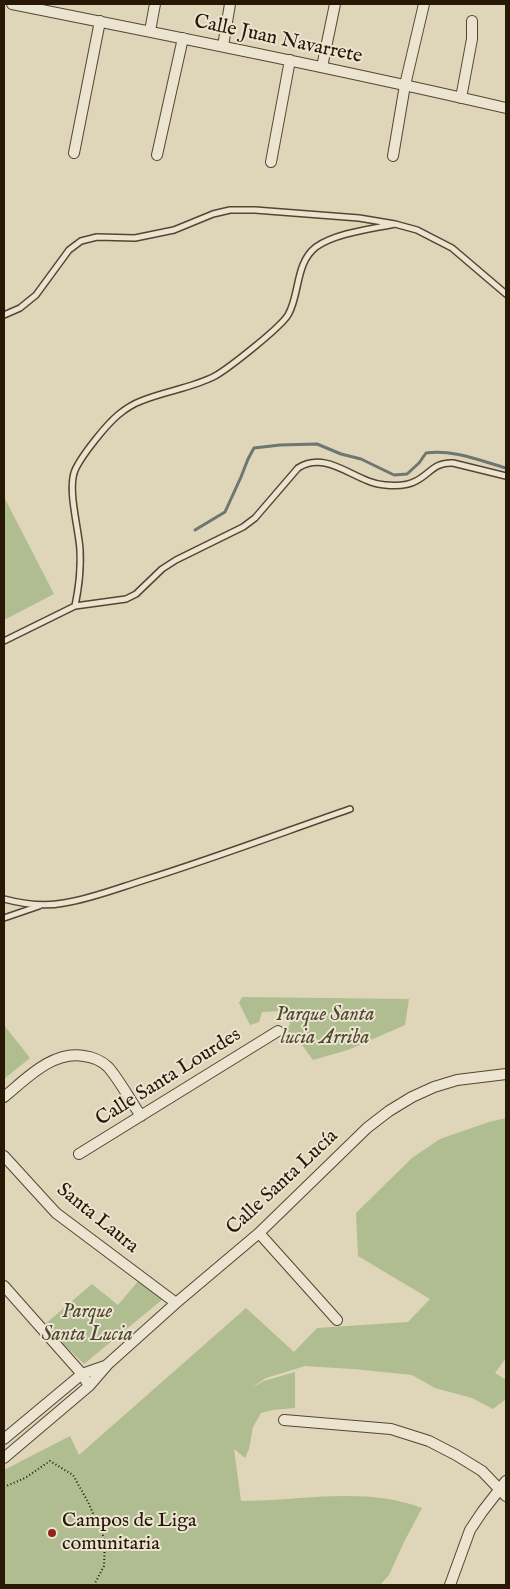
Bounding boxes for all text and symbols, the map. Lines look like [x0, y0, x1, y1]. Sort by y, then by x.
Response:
street label: Calle Juan Navarrete [192, 10, 364, 70]
park label: Parque Santa lucia Arriba [276, 1004, 374, 1051]
street label: Calle Santa Lourdes [92, 1024, 246, 1132]
street label: Calle Santa Lucía [222, 1125, 344, 1241]
street label: Santa Laura [51, 1179, 143, 1259]
park label: Parque Santa Lucia [41, 1301, 133, 1348]
place label: Campos de Liga comunitaria [62, 1510, 197, 1557]
marker: Campos de Liga comunitaria [46, 1527, 58, 1539]

